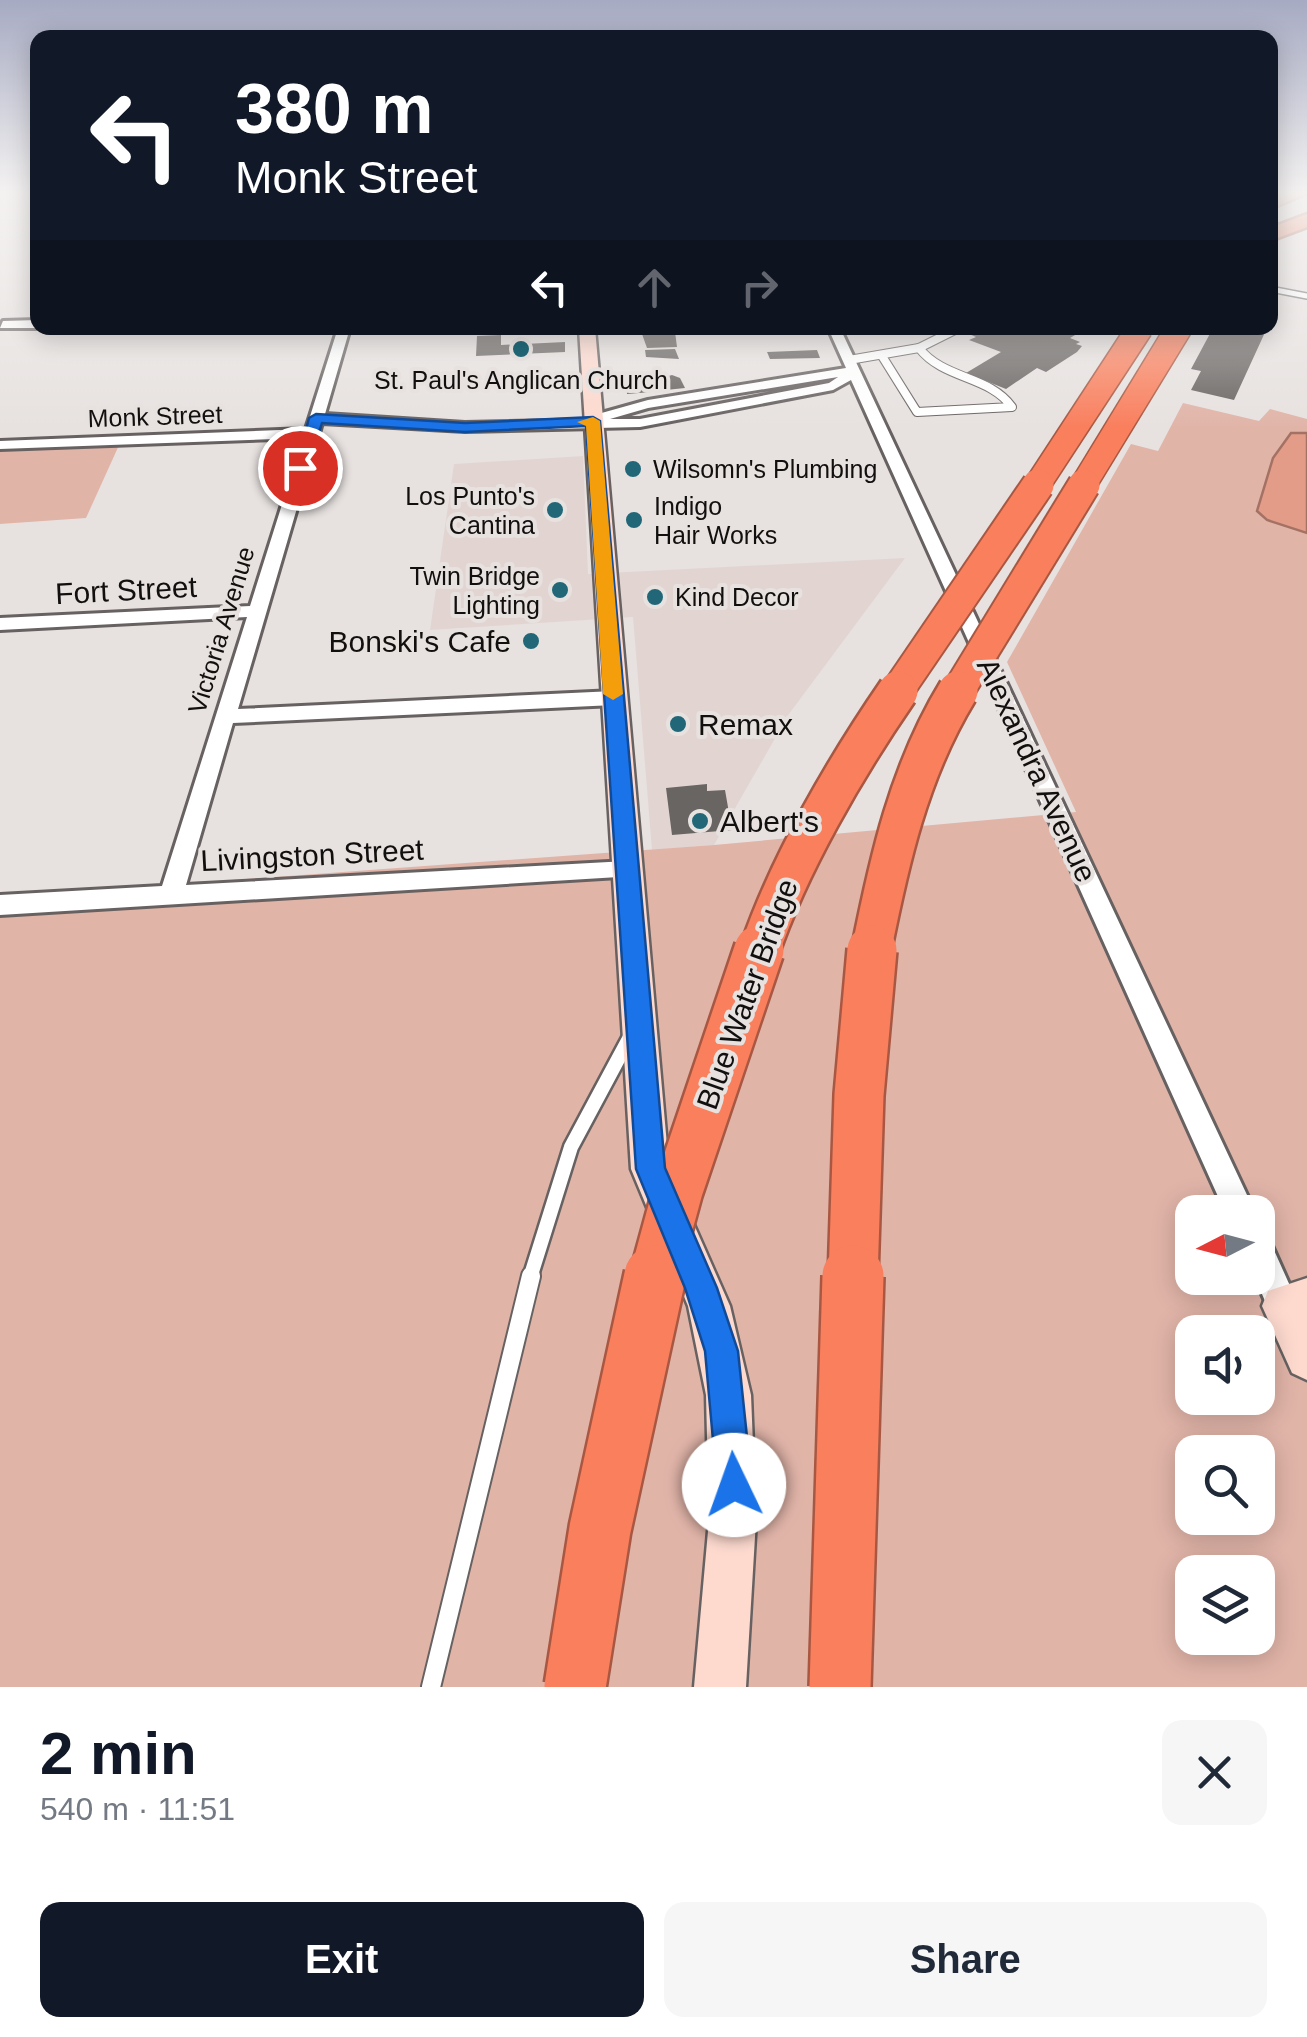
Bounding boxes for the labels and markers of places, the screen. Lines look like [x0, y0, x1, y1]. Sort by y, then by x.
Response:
marker: St. Paul's Anglican Church [510, 338, 532, 360]
place label: St. Paul's Anglican Church [374, 366, 668, 394]
pin [258, 426, 343, 511]
place label: Wilsomn's Plumbing [653, 455, 877, 483]
marker: Wilsomn's Plumbing [622, 458, 644, 480]
place label: Los Punto's Cantina [405, 482, 535, 539]
place label: Indigo Hair Works [654, 492, 777, 549]
marker: Los Punto's Cantina [544, 499, 566, 521]
marker: Indigo Hair Works [623, 509, 645, 531]
place label: Twin Bridge Lighting [409, 562, 540, 619]
marker: Twin Bridge Lighting [549, 579, 571, 601]
place label: Kind Decor [675, 583, 799, 611]
marker: Kind Decor [644, 586, 666, 608]
place label: Bonski's Cafe [329, 625, 511, 658]
marker: Bonski's Cafe [520, 630, 542, 652]
place label: Remax [698, 708, 793, 741]
marker: Remax [667, 713, 689, 735]
place label: Albert's [720, 805, 819, 838]
marker: Albert's [689, 810, 711, 832]

